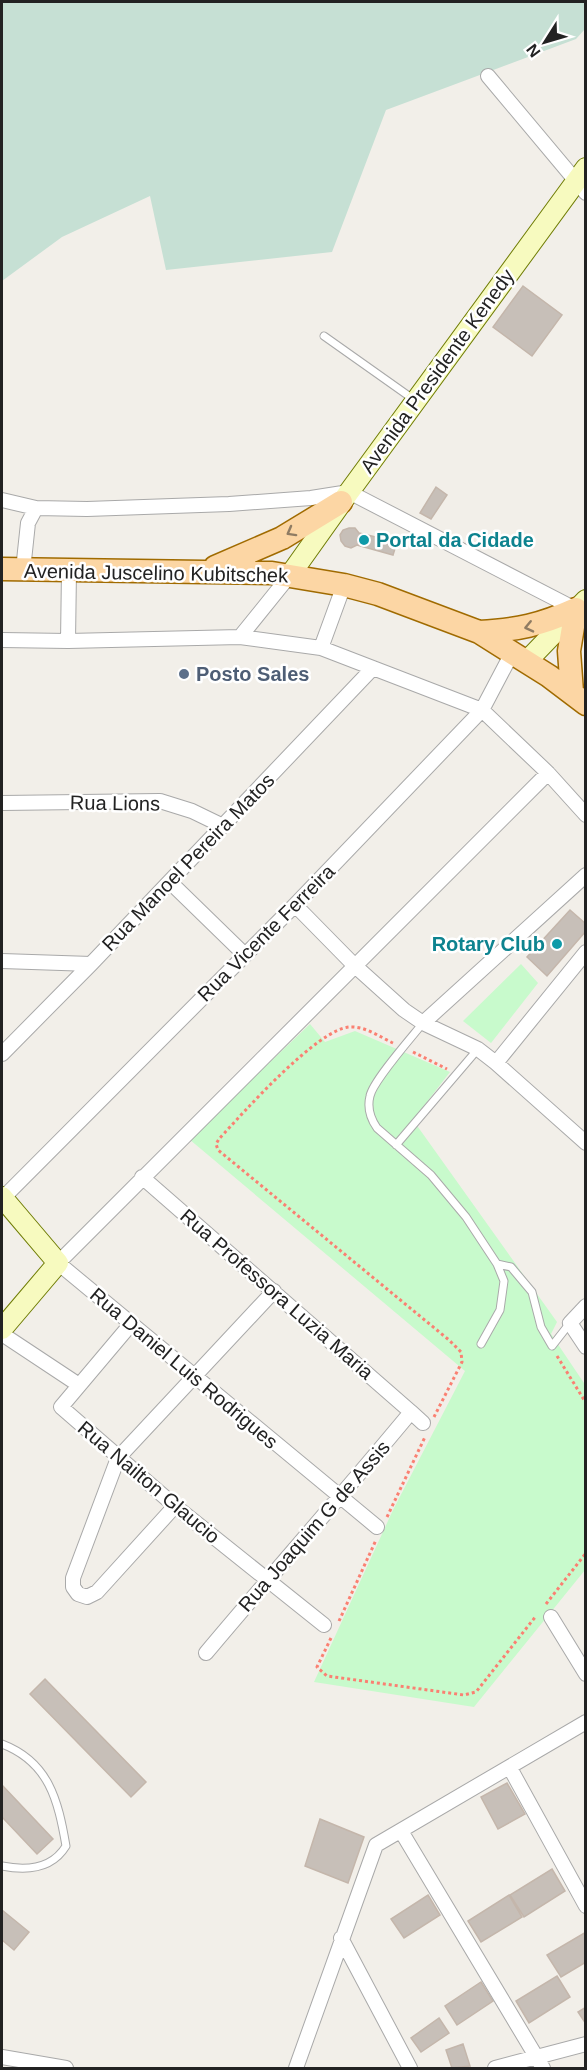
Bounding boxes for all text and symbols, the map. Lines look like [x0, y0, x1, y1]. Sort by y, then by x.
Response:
north arrow [515, 12, 575, 72]
text: N [523, 41, 544, 60]
street label: Avenida Presidente Kenedy [356, 265, 518, 477]
one-way arrow [287, 525, 297, 537]
place label: Portal da Cidade [376, 529, 534, 551]
marker: Portal da Cidade [357, 533, 371, 547]
street label: Avenida Juscelino Kubitschek [24, 560, 289, 586]
one-way arrow [524, 619, 534, 632]
place label: Posto Sales [196, 663, 309, 685]
marker: Posto Sales [177, 667, 191, 681]
street label: Rua Manoel Pereira Matos [97, 769, 279, 955]
street label: Rua Lions [70, 791, 160, 815]
street label: Rua Vicente Ferreira [193, 859, 340, 1006]
place label: Rotary Club [432, 933, 545, 955]
marker: Rotary Club [550, 937, 564, 951]
street label: Rua Professora Luzia Maria [176, 1204, 378, 1384]
street label: Rua Daniel Luis Rodrigues [86, 1283, 282, 1453]
street label: Rua Nailton Glaucio [74, 1416, 224, 1548]
street label: Rua Joaquim G de Assis [234, 1436, 394, 1616]

